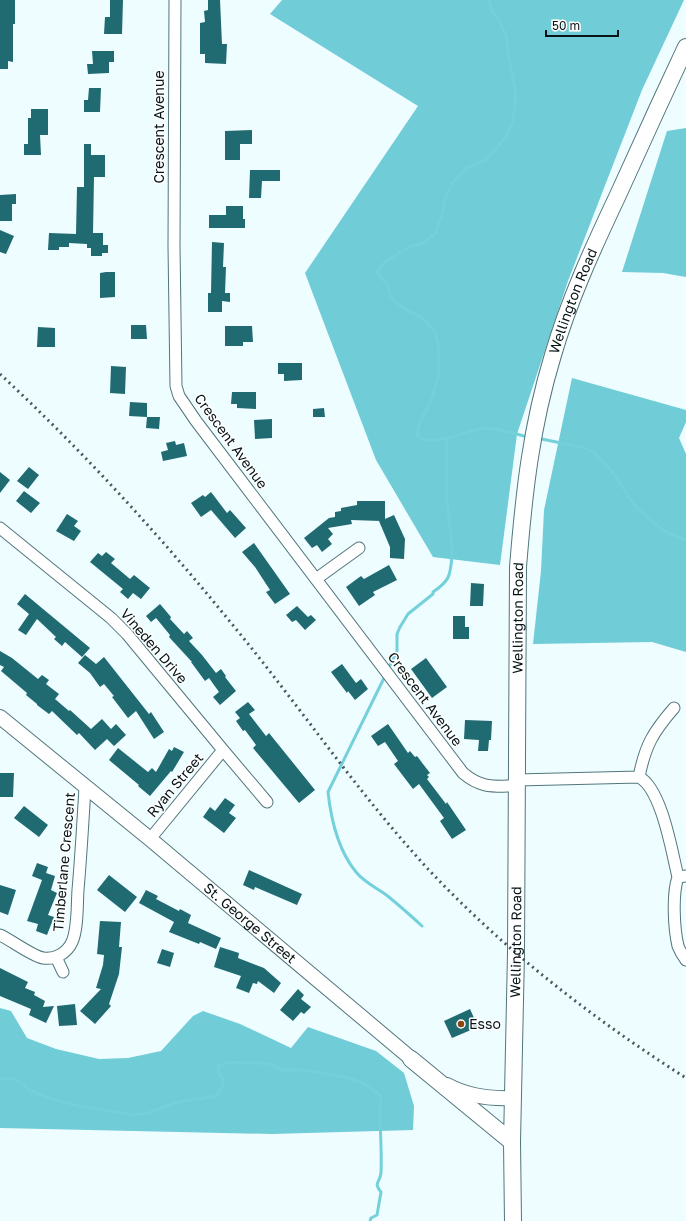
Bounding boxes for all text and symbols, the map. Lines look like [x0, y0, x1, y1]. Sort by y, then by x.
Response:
scale bar [546, 12, 618, 38]
text: 50 m [552, 18, 580, 33]
street label: Crescent Avenue [150, 70, 167, 184]
street label: Wellington Road [545, 245, 600, 356]
street label: Crescent Avenue [191, 390, 272, 491]
street label: Wellington Road [508, 562, 526, 674]
street label: Vineden Drive [117, 605, 191, 686]
street label: Crescent Avenue [385, 648, 466, 749]
street label: Ryan Street [143, 749, 206, 820]
street label: Timberlane Crescent [49, 792, 78, 932]
street label: St. George Street [201, 879, 300, 966]
street label: Wellington Road [506, 886, 524, 998]
place label: Esso [469, 1015, 501, 1032]
marker: Esso [456, 1019, 466, 1029]

